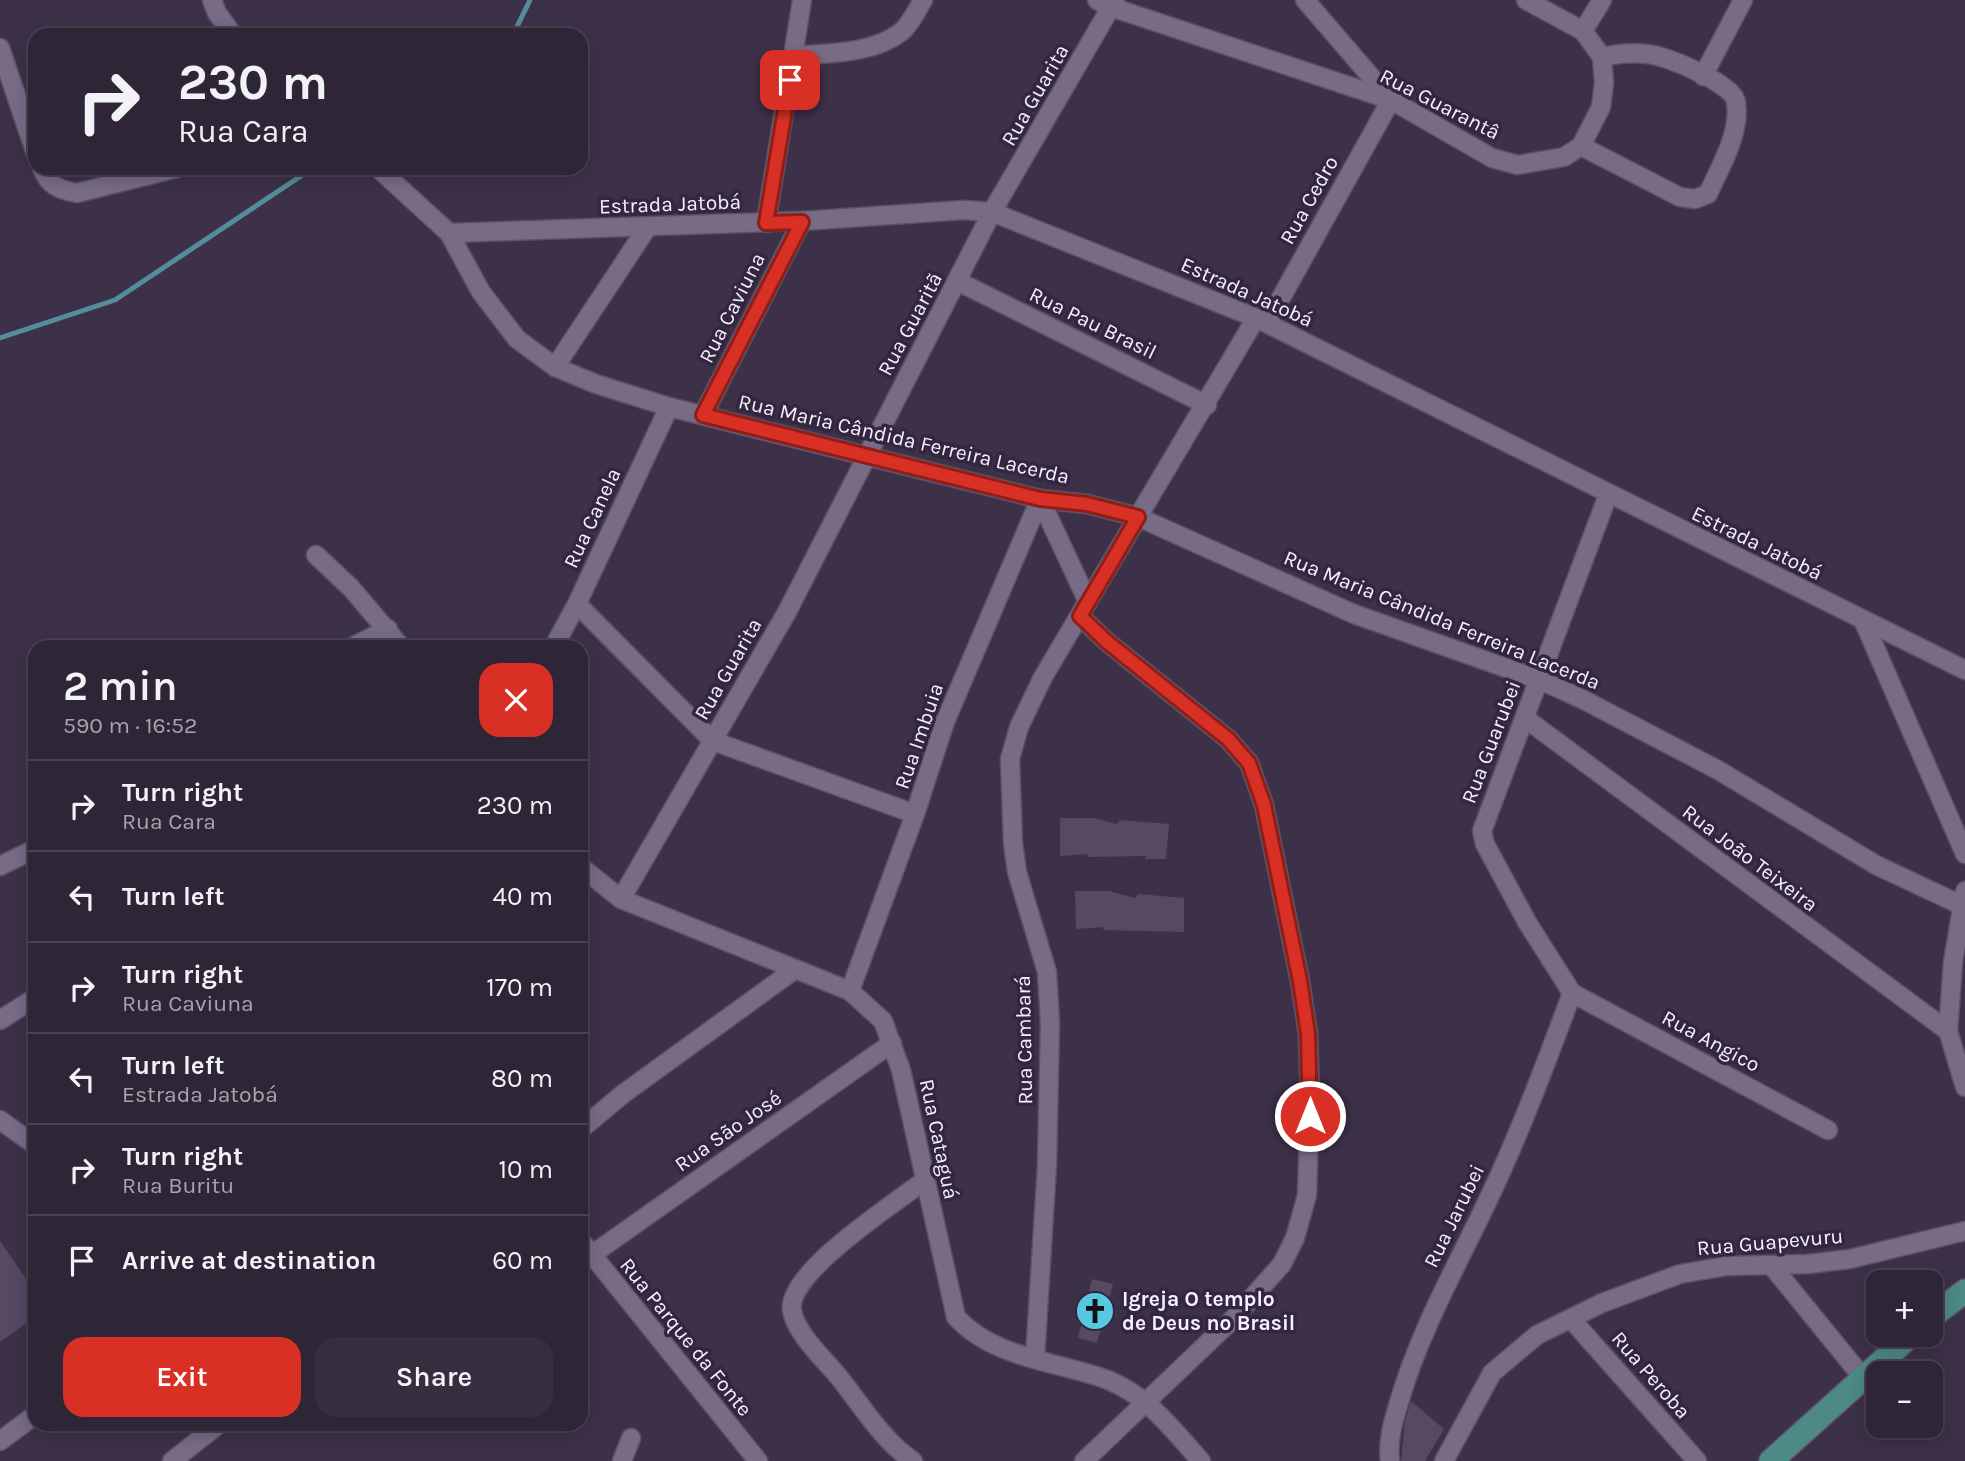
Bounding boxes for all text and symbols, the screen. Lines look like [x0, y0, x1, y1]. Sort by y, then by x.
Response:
street label: Rua Guarita [996, 40, 1074, 150]
pin [760, 50, 820, 110]
text: 230 m [178, 54, 328, 111]
icon: right [63, 56, 154, 147]
icon: arrive [771, 61, 809, 99]
street label: Rua Guarantâ [1376, 64, 1504, 144]
text: Rua Cara [178, 113, 309, 150]
street label: Rua Cedro [1275, 152, 1343, 248]
street label: Estrada Jatobá [598, 190, 742, 218]
street label: Rua Caviuna [694, 249, 770, 367]
street label: Estrada Jatobá [1177, 252, 1317, 332]
street label: Rua Guaritã [873, 268, 947, 380]
street label: Rua Pau Brasil [1026, 282, 1160, 364]
street label: Rua Maria Cândida Ferreira Lacerda [736, 389, 1072, 489]
street label: Rua Canela [558, 464, 626, 572]
street label: Estrada Jatobá [1688, 501, 1826, 585]
street label: Rua Maria Cândida Ferreira Lacerda [1280, 545, 1604, 695]
street label: Rua Guarita [689, 614, 767, 724]
text: 2 min [63, 661, 178, 711]
button: close [479, 663, 553, 737]
street label: Rua Guarubei [1457, 677, 1525, 807]
street label: Rua Imbuia [890, 680, 948, 792]
text: 590 m · 16:52 [63, 712, 197, 739]
text: Turn right [122, 777, 243, 808]
icon: right [63, 787, 101, 825]
text: 230 m [477, 790, 553, 821]
street label: Rua João Teixeira [1678, 799, 1822, 917]
text: Rua Cara [122, 808, 216, 835]
icon: left [63, 878, 101, 916]
text: Turn left [122, 881, 224, 912]
text: 40 m [493, 881, 553, 912]
text: Turn right [122, 959, 243, 990]
icon: right [63, 969, 101, 1007]
text: 170 m [486, 972, 553, 1003]
street label: Rua Cambará [1011, 975, 1037, 1105]
text: Rua Caviuna [122, 990, 254, 1017]
street label: Rua Angico [1658, 1005, 1764, 1077]
text: Turn left [122, 1050, 224, 1081]
icon: left [63, 1060, 101, 1098]
text: 80 m [491, 1063, 553, 1094]
street label: Rua Cataguá [915, 1077, 963, 1201]
position arrow [1273, 1079, 1347, 1153]
text: Estrada Jatobá [122, 1081, 278, 1108]
street label: Rua São José [670, 1085, 786, 1177]
text: Turn right [122, 1141, 243, 1172]
icon: right [63, 1151, 101, 1189]
text: 10 m [498, 1154, 553, 1185]
street label: Rua Jarubei [1419, 1160, 1489, 1272]
text: Rua Buritu [122, 1172, 234, 1199]
street label: Rua Guapevuru [1696, 1224, 1844, 1260]
icon: arrive [63, 1242, 101, 1280]
text: Arrive at destination [122, 1245, 376, 1276]
text: 60 m [492, 1245, 553, 1276]
street label: Rua Parque da Fonte [615, 1253, 757, 1421]
map controls [1866, 1270, 1943, 1438]
button: + [1866, 1270, 1943, 1347]
place label: Igreja O templo de Deus no Brasil [1122, 1287, 1295, 1335]
church icon: Igreja O templo de Deus no Brasil [1074, 1290, 1116, 1332]
street label: Rua Peroba [1607, 1327, 1695, 1423]
button: Exit [63, 1337, 301, 1417]
button: Share [315, 1337, 553, 1417]
button: − [1866, 1361, 1943, 1438]

